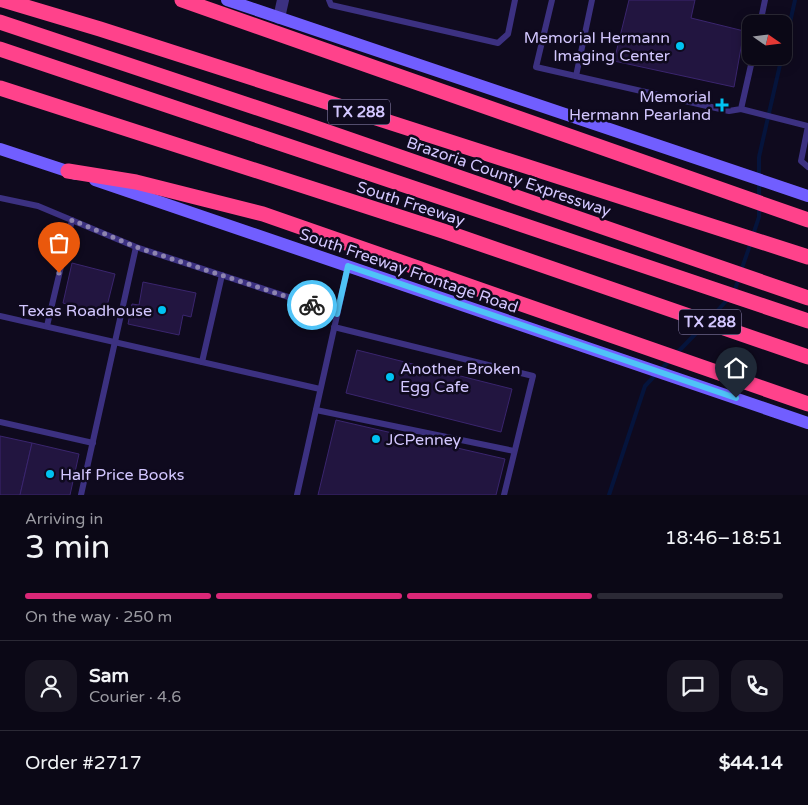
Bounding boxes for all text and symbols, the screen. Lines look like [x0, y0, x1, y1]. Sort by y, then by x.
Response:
north arrow [742, 15, 792, 65]
map controls [742, 15, 792, 65]
place label: Memorial Hermann Imaging Center [524, 28, 671, 66]
marker: Memorial Hermann Imaging Center [674, 40, 686, 52]
place label: Memorial Hermann Pearland [569, 87, 711, 125]
marker: Memorial Hermann Pearland [715, 98, 729, 112]
road number: TX 288 [328, 100, 390, 124]
street label: Brazoria County Expressway [404, 132, 614, 222]
street label: South Freeway [354, 177, 468, 231]
pin [38, 222, 80, 273]
street label: South Freeway Frontage Road [297, 224, 521, 318]
icon: bag [45, 229, 73, 257]
courier [287, 280, 337, 330]
icon: bike [298, 291, 326, 319]
place label: Texas Roadhouse [19, 301, 152, 321]
marker: Texas Roadhouse [156, 304, 168, 316]
road number: TX 288 [679, 310, 741, 334]
pin [715, 347, 757, 398]
icon: home [722, 354, 750, 382]
place label: Another Broken Egg Cafe [400, 359, 520, 397]
marker: Another Broken Egg Cafe [384, 371, 396, 383]
place label: JCPenney [386, 430, 462, 450]
marker: JCPenney [370, 433, 382, 445]
place label: Half Price Books [60, 465, 185, 485]
marker: Half Price Books [44, 468, 56, 480]
text: Arriving in [25, 509, 103, 529]
text: 18:46–18:51 [665, 527, 783, 549]
text: 3 min [25, 529, 110, 567]
text: On the way · 250 m [25, 607, 172, 627]
button: person [25, 660, 77, 712]
button: chat [667, 660, 719, 712]
button: phone [731, 660, 783, 712]
text: Sam [89, 665, 129, 687]
text: Courier · 4.6 [89, 687, 181, 707]
text: Order #2717 [25, 752, 142, 774]
text: $44.14 [719, 752, 783, 774]

